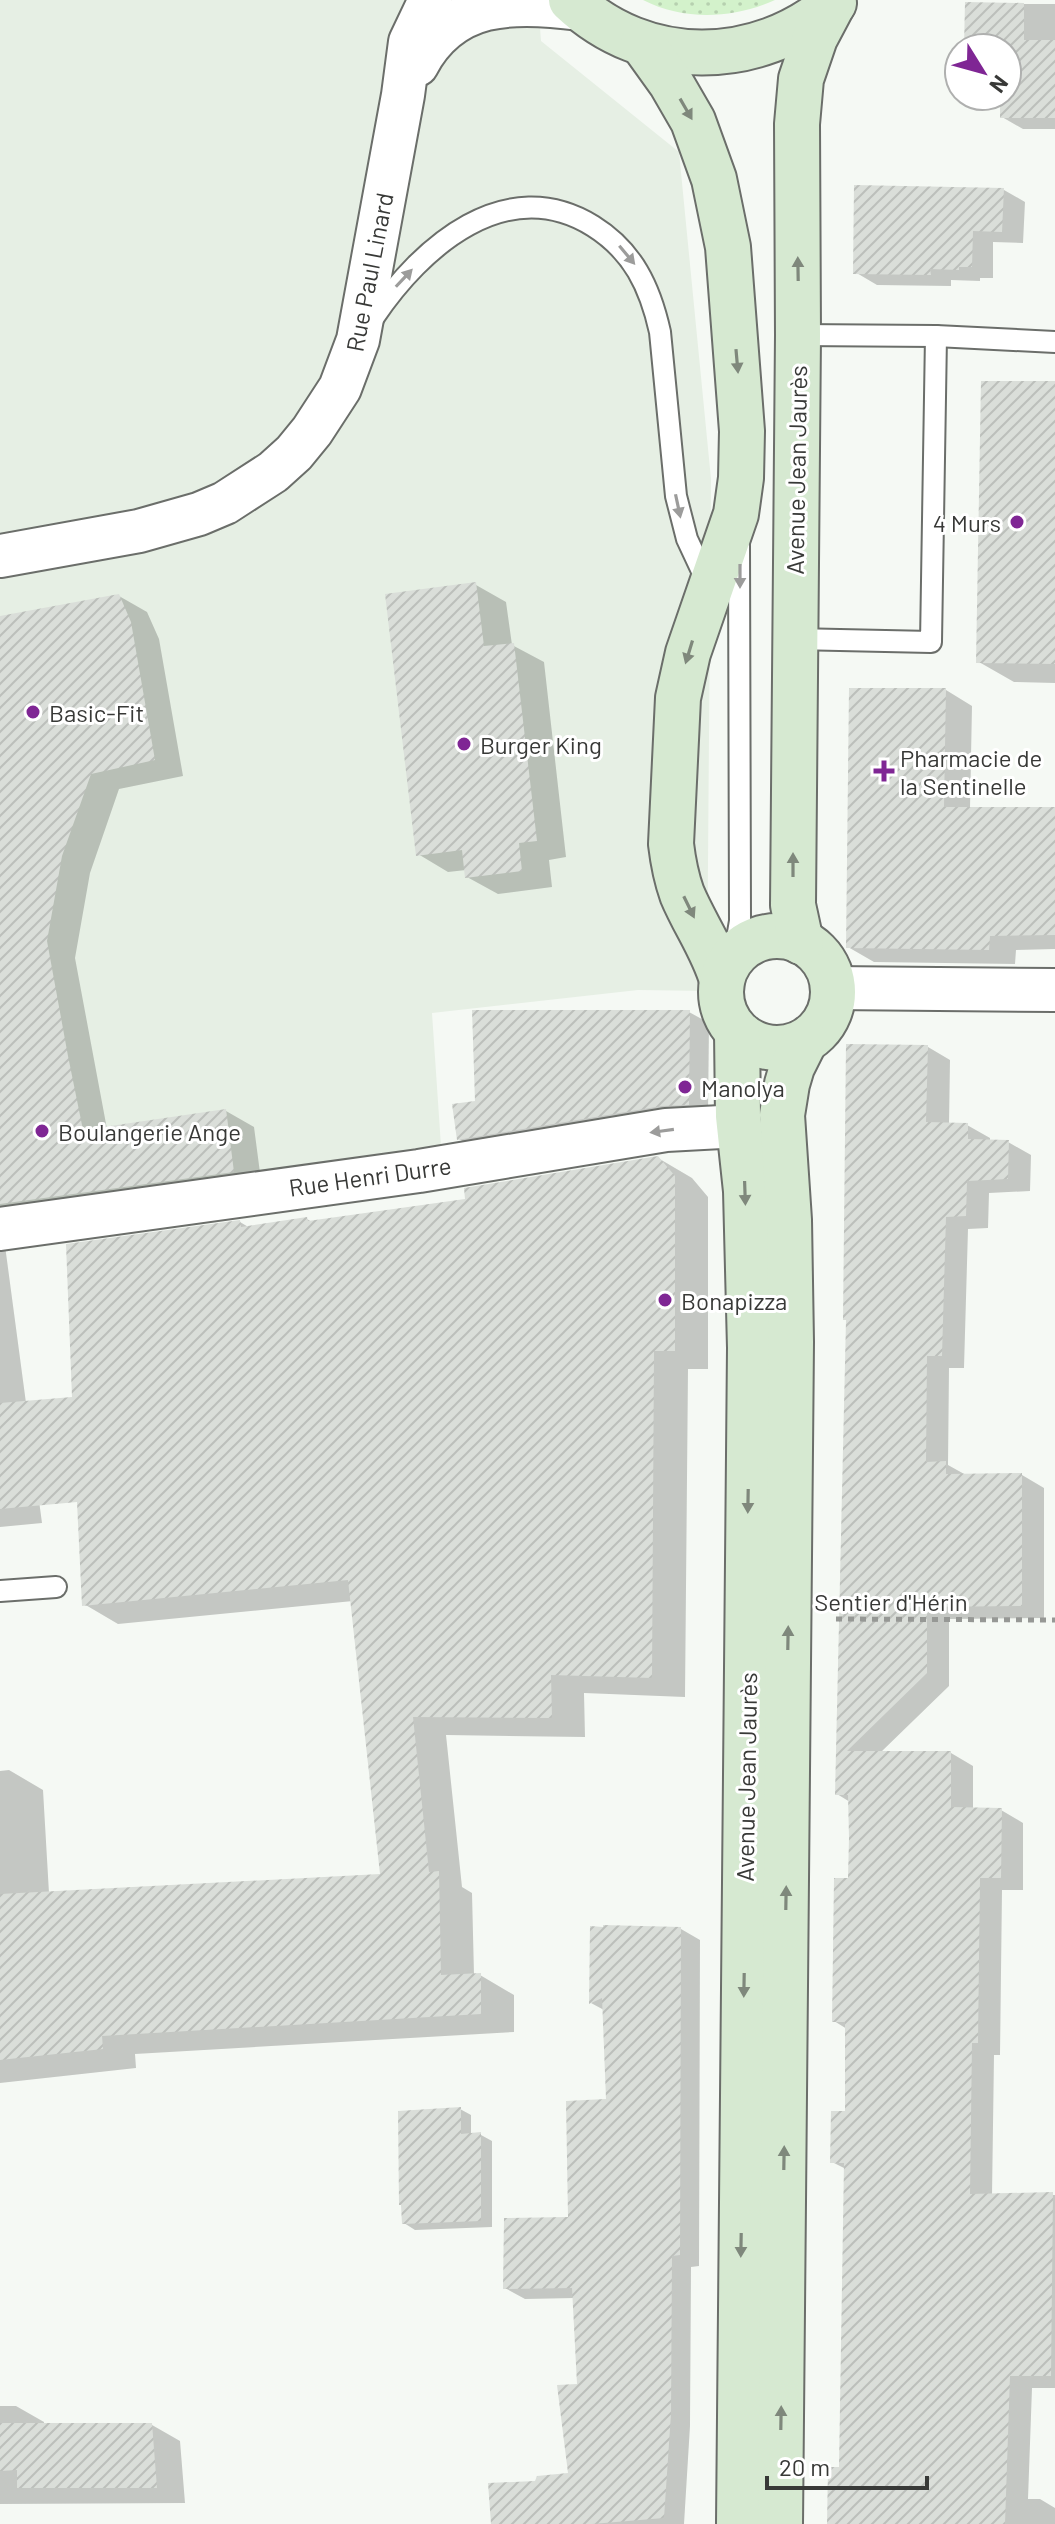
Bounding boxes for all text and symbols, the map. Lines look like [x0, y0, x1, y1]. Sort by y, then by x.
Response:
north arrow [943, 32, 1023, 112]
text: N [985, 71, 1015, 98]
one-way arrow [679, 98, 693, 120]
street label: Rue Paul Linard [339, 190, 399, 354]
one-way arrow [618, 245, 635, 265]
one-way arrow [792, 256, 804, 281]
one-way arrow [395, 268, 413, 287]
one-way arrow [731, 349, 744, 374]
street label: Avenue Jean Jaurès [780, 365, 812, 575]
one-way arrow [673, 494, 685, 519]
place label: 4 Murs [933, 508, 1001, 537]
marker: 4 Murs [1008, 513, 1026, 531]
one-way arrow [733, 564, 746, 589]
one-way arrow [682, 640, 695, 664]
place label: Basic-Fit [49, 698, 144, 727]
marker: Basic-Fit [24, 703, 42, 721]
place label: Burger King [480, 730, 602, 759]
marker: Burger King [455, 735, 473, 753]
place label: Pharmacie de la Sentinelle [900, 743, 1042, 800]
marker: Pharmacie de la Sentinelle [875, 762, 893, 780]
one-way arrow [787, 852, 799, 877]
one-way arrow [682, 896, 696, 919]
place label: Manolya [701, 1073, 785, 1102]
marker: Manolya [676, 1078, 694, 1096]
place label: Boulangerie Ange [58, 1117, 241, 1146]
marker: Boulangerie Ange [33, 1122, 51, 1140]
one-way arrow [650, 1125, 675, 1138]
street label: Rue Henri Durre [287, 1150, 453, 1202]
one-way arrow [739, 1181, 752, 1206]
place label: Bonapizza [681, 1286, 787, 1315]
marker: Bonapizza [656, 1291, 674, 1309]
one-way arrow [742, 1489, 754, 1514]
street label: Sentier d'Hérin [814, 1587, 968, 1616]
one-way arrow [782, 1625, 795, 1650]
street label: Avenue Jean Jaurès [730, 1672, 762, 1882]
one-way arrow [780, 1885, 792, 1910]
one-way arrow [738, 1973, 750, 1998]
one-way arrow [778, 2145, 790, 2170]
one-way arrow [735, 2233, 747, 2258]
one-way arrow [775, 2405, 787, 2430]
scale bar [767, 2440, 927, 2490]
text: 20 m [779, 2452, 830, 2481]

